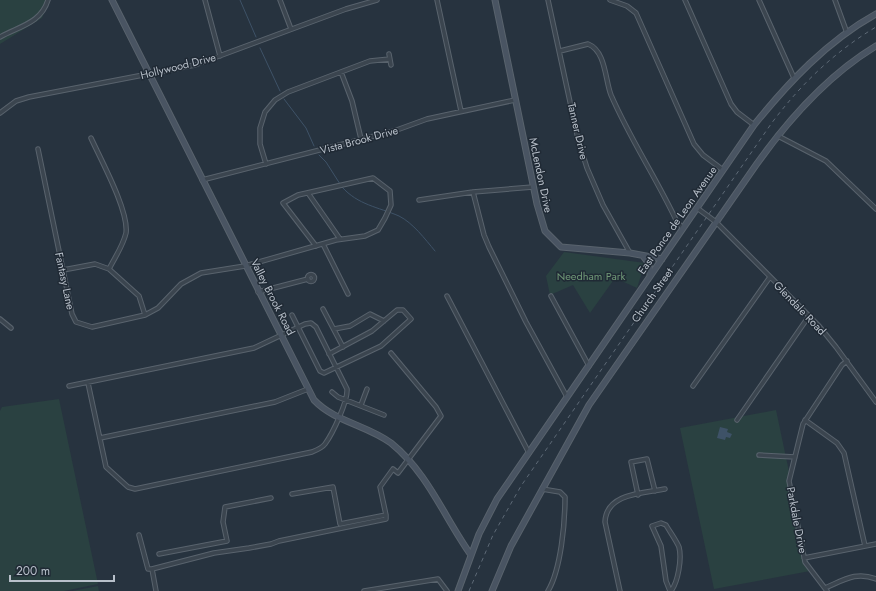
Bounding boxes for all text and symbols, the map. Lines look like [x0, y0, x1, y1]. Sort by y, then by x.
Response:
street label: Hollywood Drive [138, 49, 218, 83]
street label: Tanner Drive [564, 101, 592, 161]
street label: Vista Brook Drive [318, 122, 400, 158]
street label: McLendon Drive [525, 136, 557, 214]
street label: East Ponce de Leon Avenue [634, 162, 721, 277]
street label: Fantasy Lane [51, 251, 79, 312]
street label: Valley Brook Road [247, 256, 299, 338]
street label: Church Street [627, 264, 677, 326]
park label: Needham Park [557, 268, 625, 284]
street label: Glendale Road [770, 278, 830, 338]
street label: Parkdale Drive [783, 486, 811, 555]
scale bar [10, 557, 114, 583]
text: 200 m [16, 562, 50, 580]

